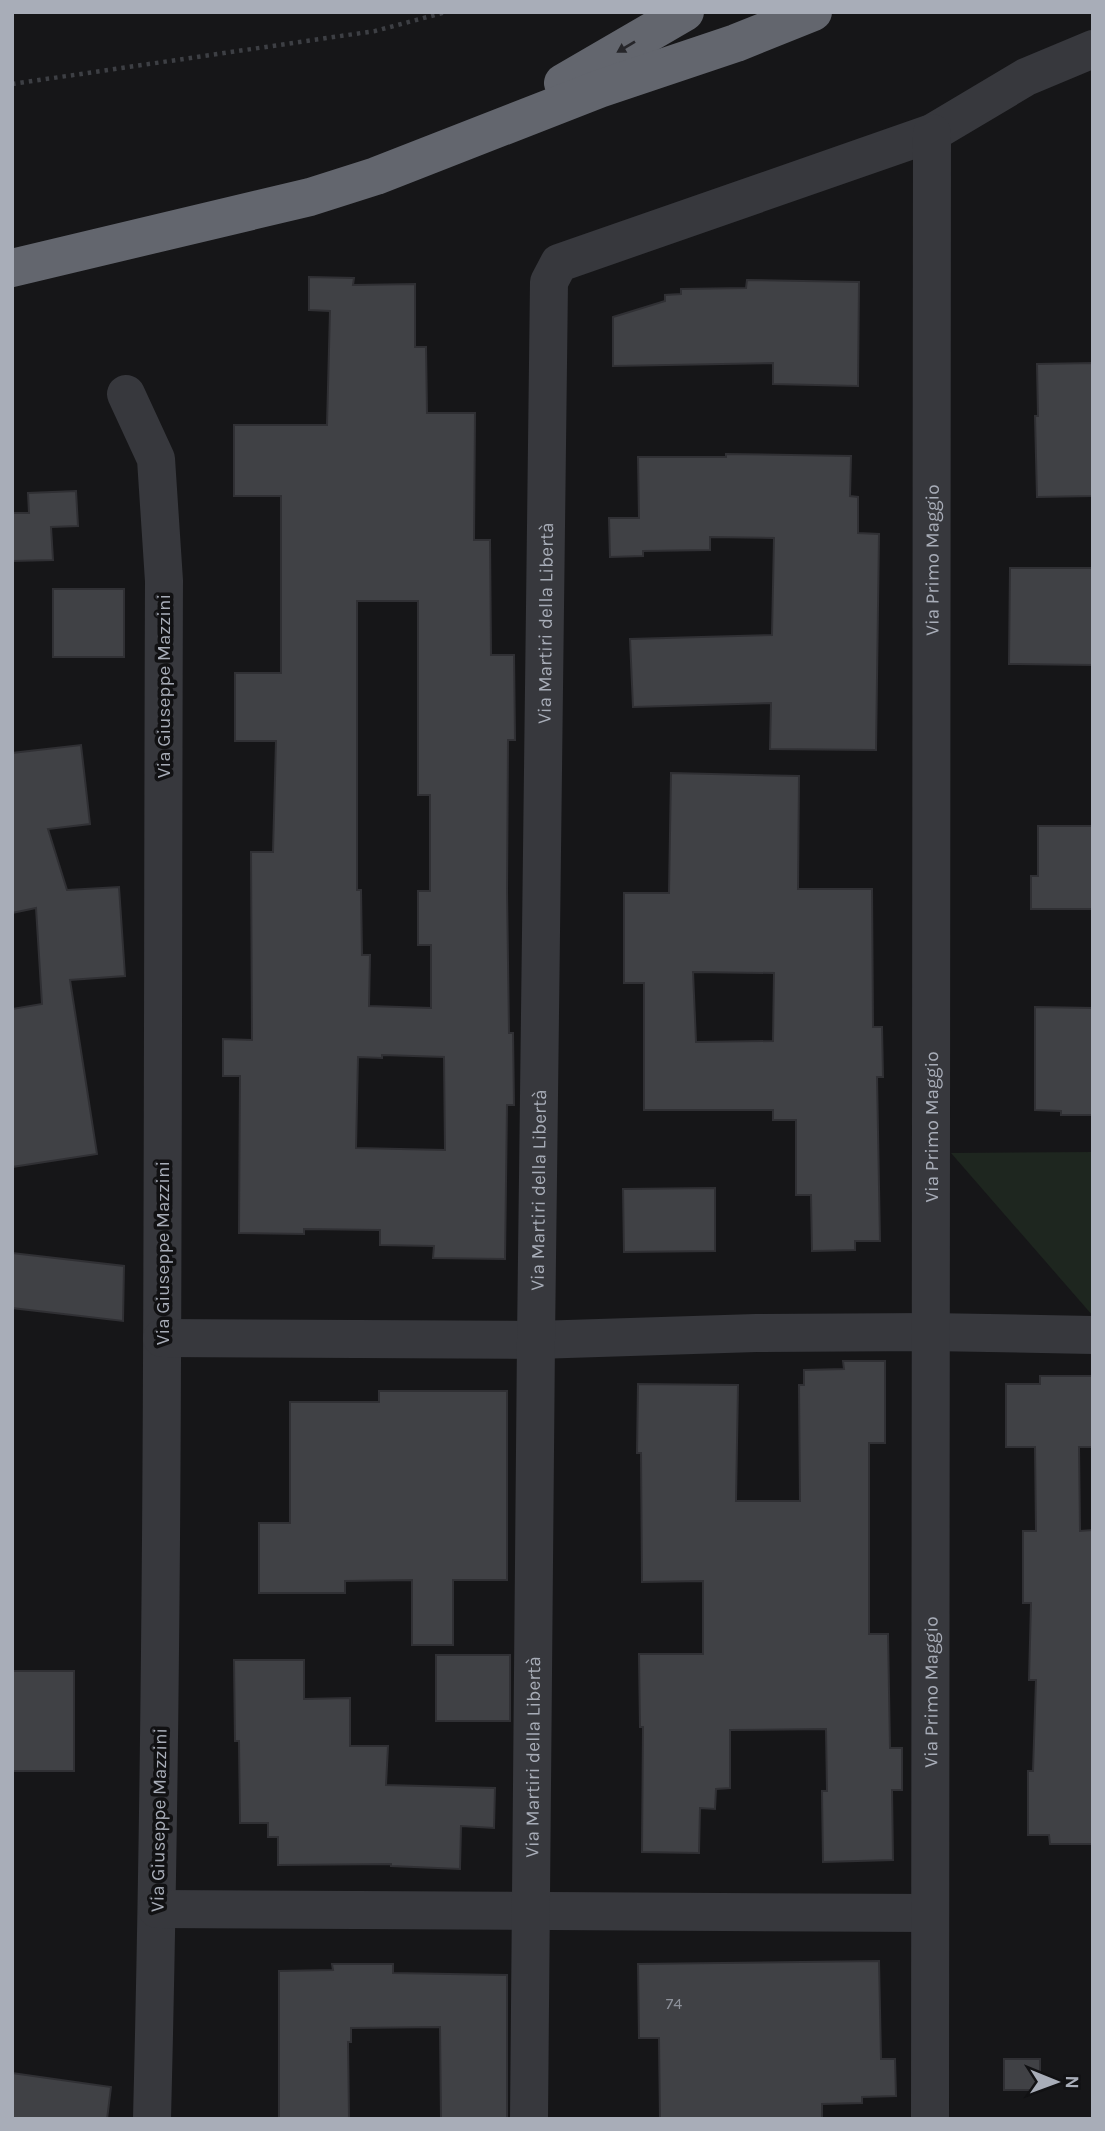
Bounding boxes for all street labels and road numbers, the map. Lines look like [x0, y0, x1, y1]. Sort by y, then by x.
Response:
street label: Via Primo Maggio [921, 484, 944, 636]
street label: Via Martiri della Libertà [534, 522, 558, 724]
street label: Via Giuseppe Mazzini [153, 594, 175, 778]
street label: Via Primo Maggio [921, 1051, 943, 1203]
street label: Via Martiri della Libertà [527, 1089, 551, 1291]
street label: Via Giuseppe Mazzini [152, 1161, 174, 1345]
street label: Via Primo Maggio [920, 1616, 943, 1768]
street label: Via Martiri della Libertà [521, 1656, 545, 1858]
street label: Via Giuseppe Mazzini [146, 1728, 172, 1912]

